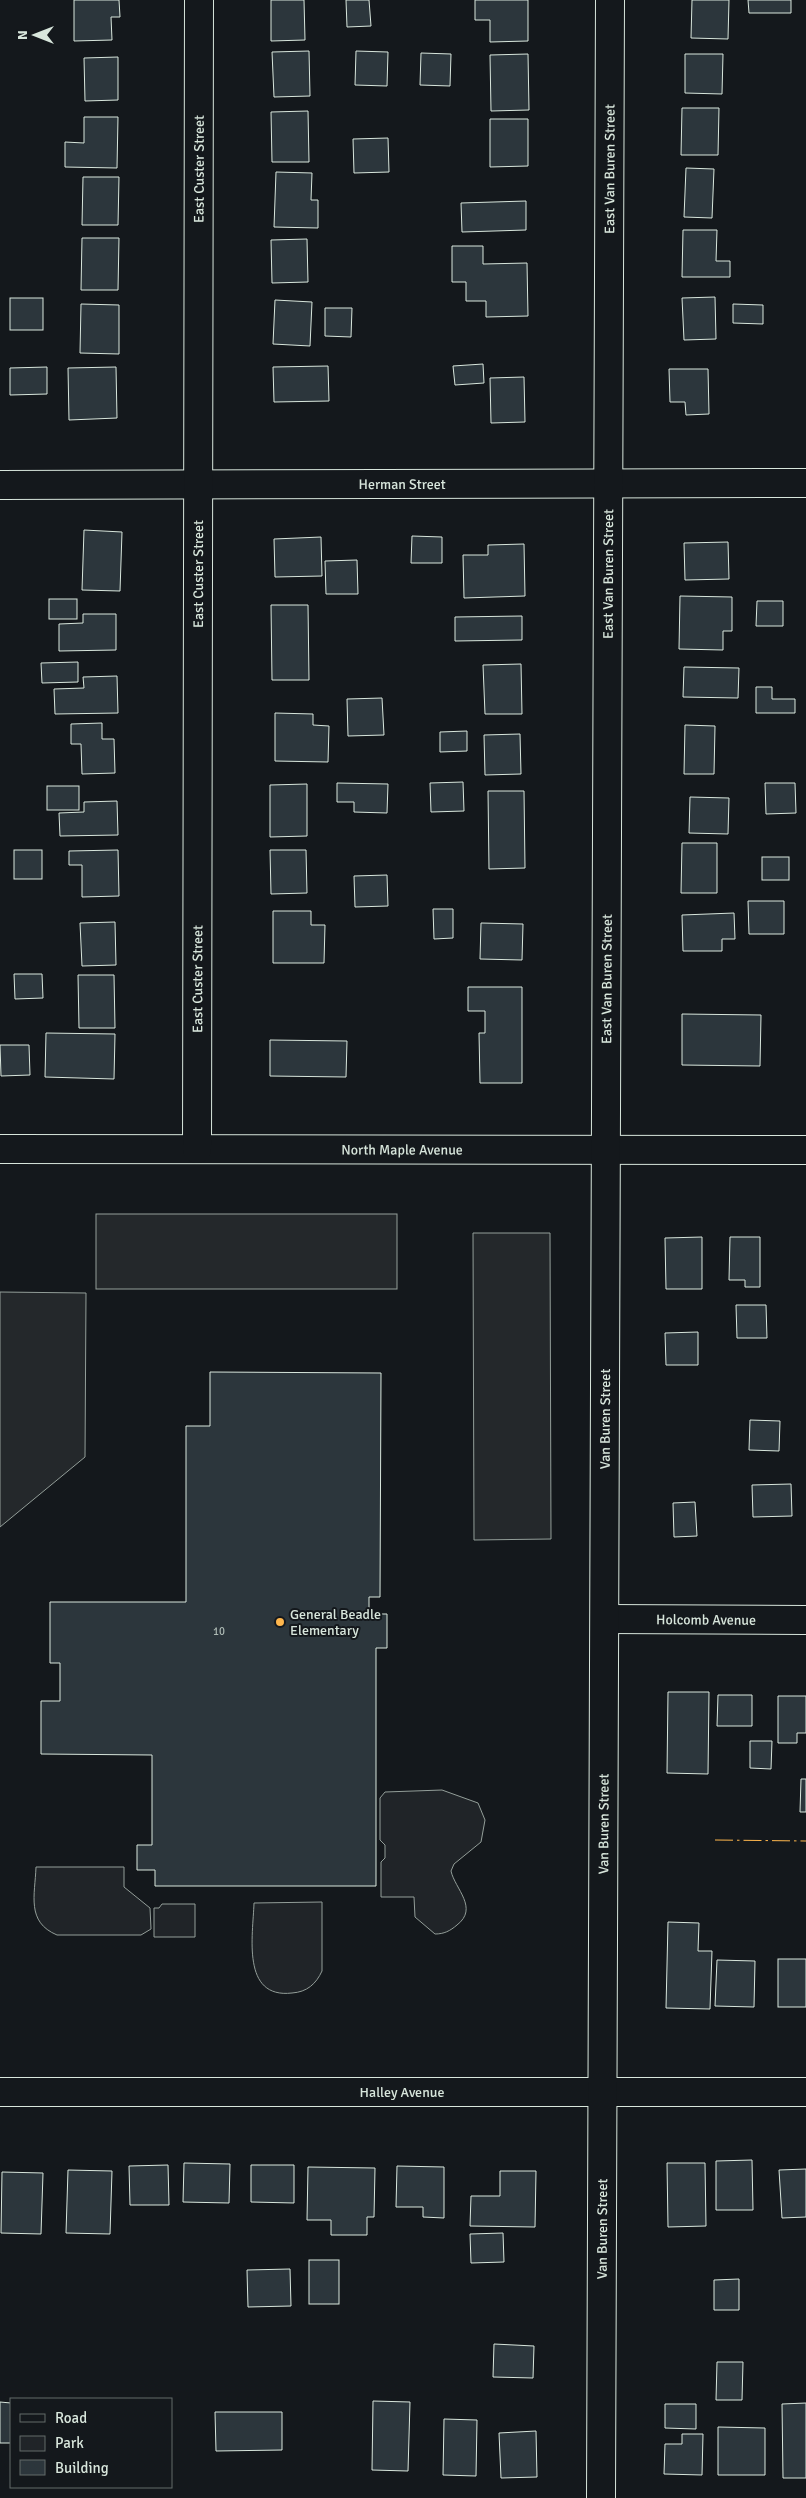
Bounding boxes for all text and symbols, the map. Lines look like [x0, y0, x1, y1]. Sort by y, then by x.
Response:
north arrow [10, 10, 60, 60]
text: N [14, 30, 31, 40]
street label: East Van Buren Street [601, 104, 618, 234]
street label: East Custer Street [190, 115, 207, 223]
street label: Herman Street [358, 475, 446, 493]
street label: East Van Buren Street [599, 509, 617, 639]
street label: East Custer Street [189, 520, 207, 628]
street label: East Van Buren Street [598, 914, 615, 1044]
street label: East Custer Street [189, 925, 206, 1033]
street label: North Maple Avenue [341, 1141, 463, 1158]
street label: Van Buren Street [596, 1369, 614, 1469]
place label: General Beadle Elementary [290, 1606, 381, 1639]
street label: Holcomb Avenue [656, 1611, 756, 1628]
marker: General Beadle Elementary [274, 1616, 286, 1628]
house number: 10 [213, 1625, 225, 1638]
street label: Van Buren Street [595, 1774, 612, 1874]
street label: Halley Avenue [360, 2084, 444, 2101]
street label: Van Buren Street [593, 2179, 611, 2279]
legend [10, 2398, 172, 2488]
text: Road [55, 2409, 87, 2427]
text: Park [55, 2434, 84, 2452]
text: Building [55, 2459, 109, 2477]

